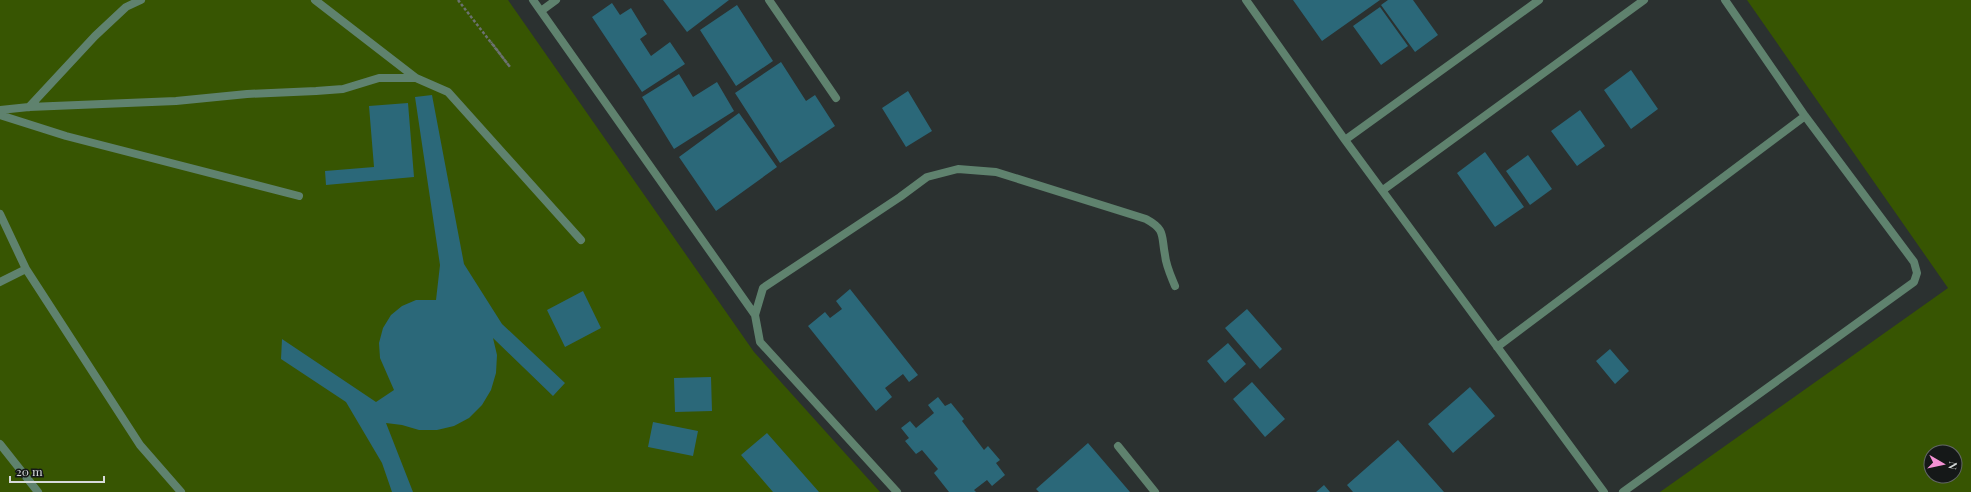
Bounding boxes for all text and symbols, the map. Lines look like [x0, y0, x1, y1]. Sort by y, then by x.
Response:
north arrow [1923, 444, 1963, 484]
scale bar [10, 458, 104, 484]
text: N [1945, 461, 1961, 471]
text: 20 m [16, 463, 43, 479]

